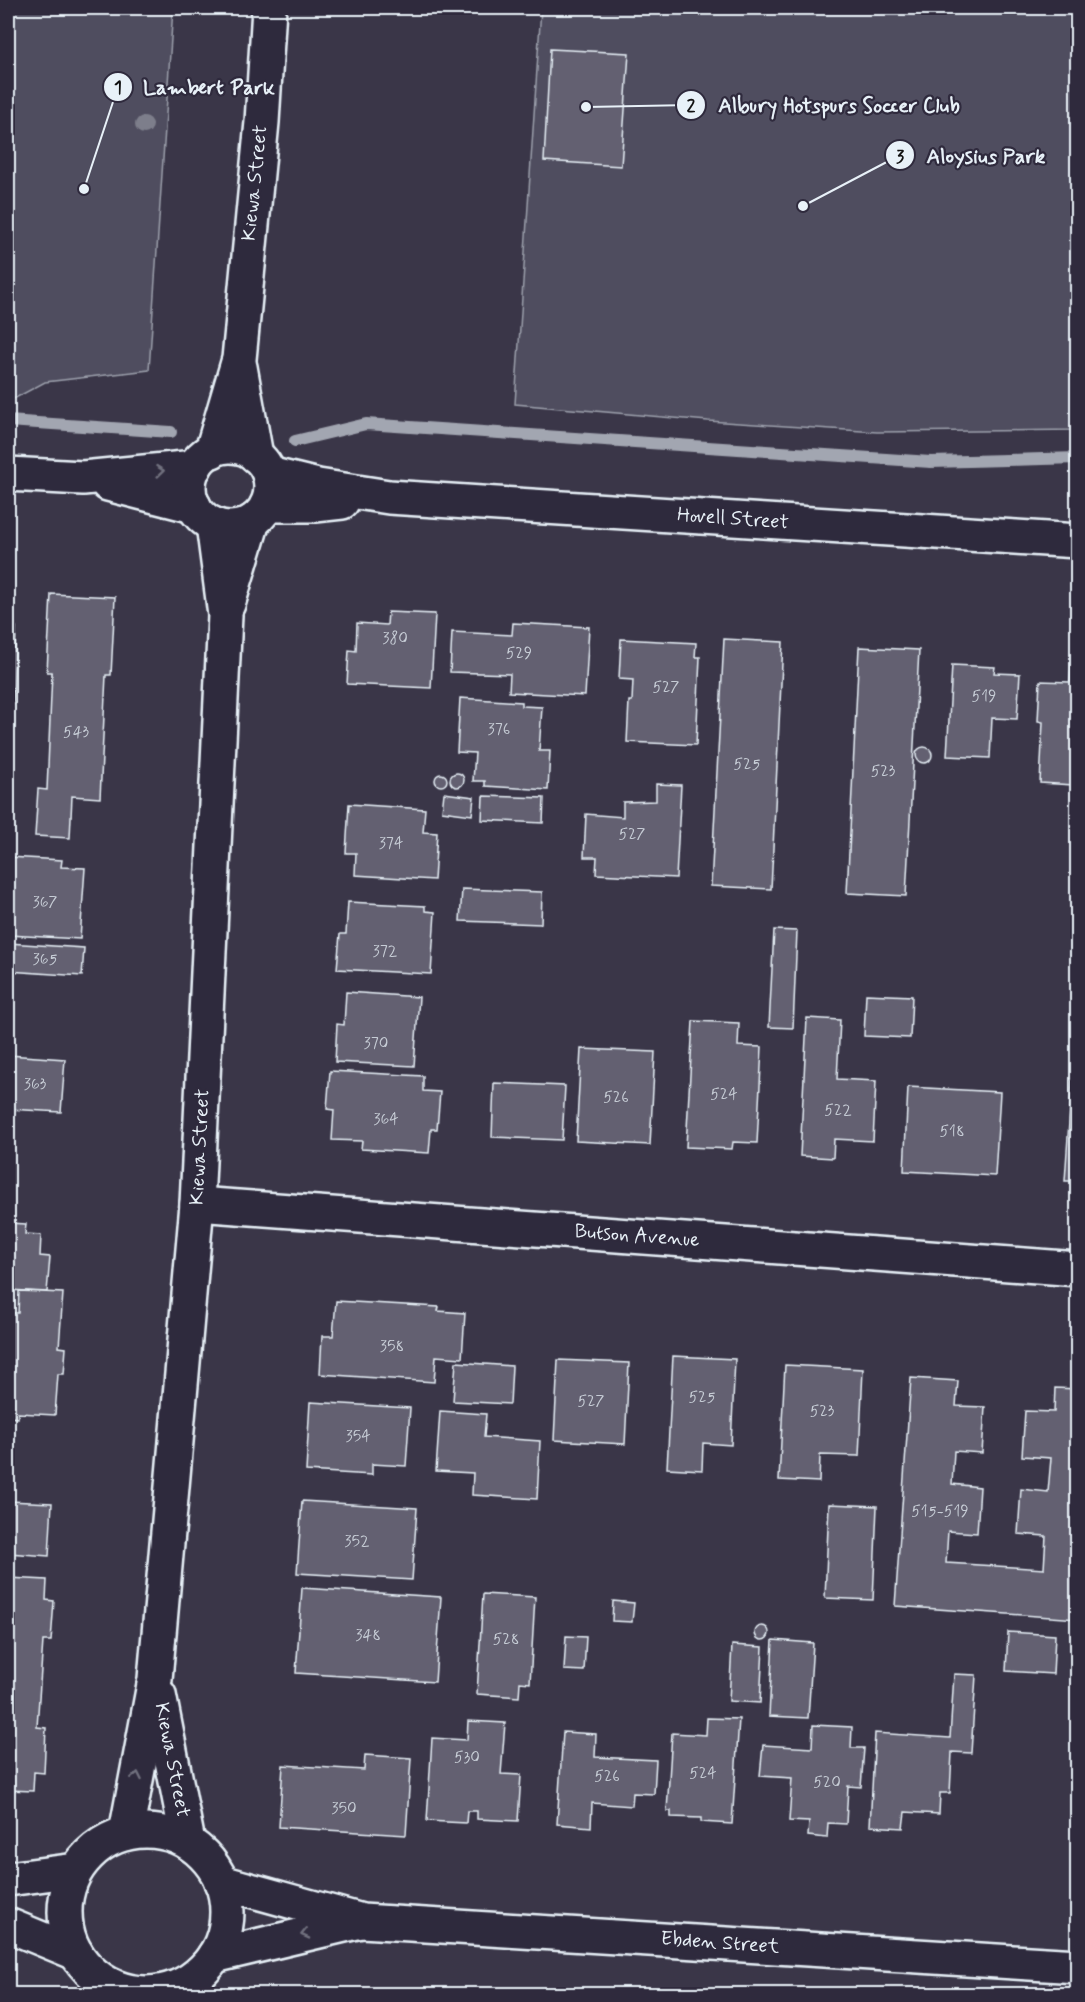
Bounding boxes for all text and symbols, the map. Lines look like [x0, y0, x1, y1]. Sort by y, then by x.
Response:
callout: Lambert Park [103, 67, 285, 106]
text: Lambert Park [143, 74, 275, 102]
text: 1 [114, 76, 122, 100]
callout: Albury Hotspurs Soccer Club [676, 86, 973, 125]
text: Albury Hotspurs Soccer Club [718, 92, 960, 120]
text: 2 [687, 94, 696, 118]
street label: Kiewa Street [235, 124, 275, 242]
callout: Aloysius Park [885, 136, 1057, 175]
text: Aloysius Park [927, 143, 1046, 171]
text: 3 [896, 145, 905, 169]
one-way arrow [155, 465, 164, 478]
street label: Hovell Street [676, 502, 790, 536]
house number: 380 [382, 628, 408, 649]
house number: 529 [506, 643, 532, 664]
house number: 527 [653, 677, 680, 698]
house number: 519 [972, 686, 996, 707]
house number: 376 [488, 719, 510, 740]
house number: 543 [63, 722, 89, 743]
house number: 525 [734, 754, 761, 775]
house number: 523 [871, 761, 896, 782]
house number: 527 [619, 824, 646, 845]
house number: 374 [379, 833, 403, 854]
house number: 367 [32, 892, 58, 913]
house number: 372 [373, 941, 398, 962]
house number: 365 [33, 949, 58, 970]
house number: 370 [364, 1033, 388, 1054]
house number: 363 [24, 1074, 47, 1095]
house number: 524 [710, 1084, 738, 1105]
house number: 526 [603, 1087, 629, 1108]
street label: Kiewa Street [183, 1088, 217, 1206]
house number: 522 [824, 1100, 852, 1121]
house number: 364 [373, 1109, 399, 1130]
house number: 518 [939, 1121, 965, 1142]
street label: Butson Avenue [574, 1218, 700, 1254]
house number: 358 [380, 1336, 404, 1357]
house number: 525 [689, 1387, 716, 1408]
house number: 527 [578, 1391, 605, 1412]
house number: 523 [810, 1401, 835, 1422]
house number: 354 [345, 1426, 371, 1447]
house number: 515-519 [911, 1501, 969, 1522]
house number: 352 [344, 1531, 370, 1552]
house number: 348 [355, 1625, 381, 1646]
house number: 528 [493, 1629, 519, 1650]
street label: Kiewa Street [148, 1700, 196, 1820]
house number: 530 [454, 1747, 480, 1768]
house number: 524 [689, 1763, 717, 1784]
house number: 526 [594, 1766, 620, 1787]
one-way arrow [130, 1771, 143, 1781]
house number: 520 [813, 1772, 841, 1793]
house number: 350 [331, 1798, 357, 1819]
street label: Ebden Street [660, 1925, 780, 1961]
one-way arrow [300, 1927, 310, 1940]

